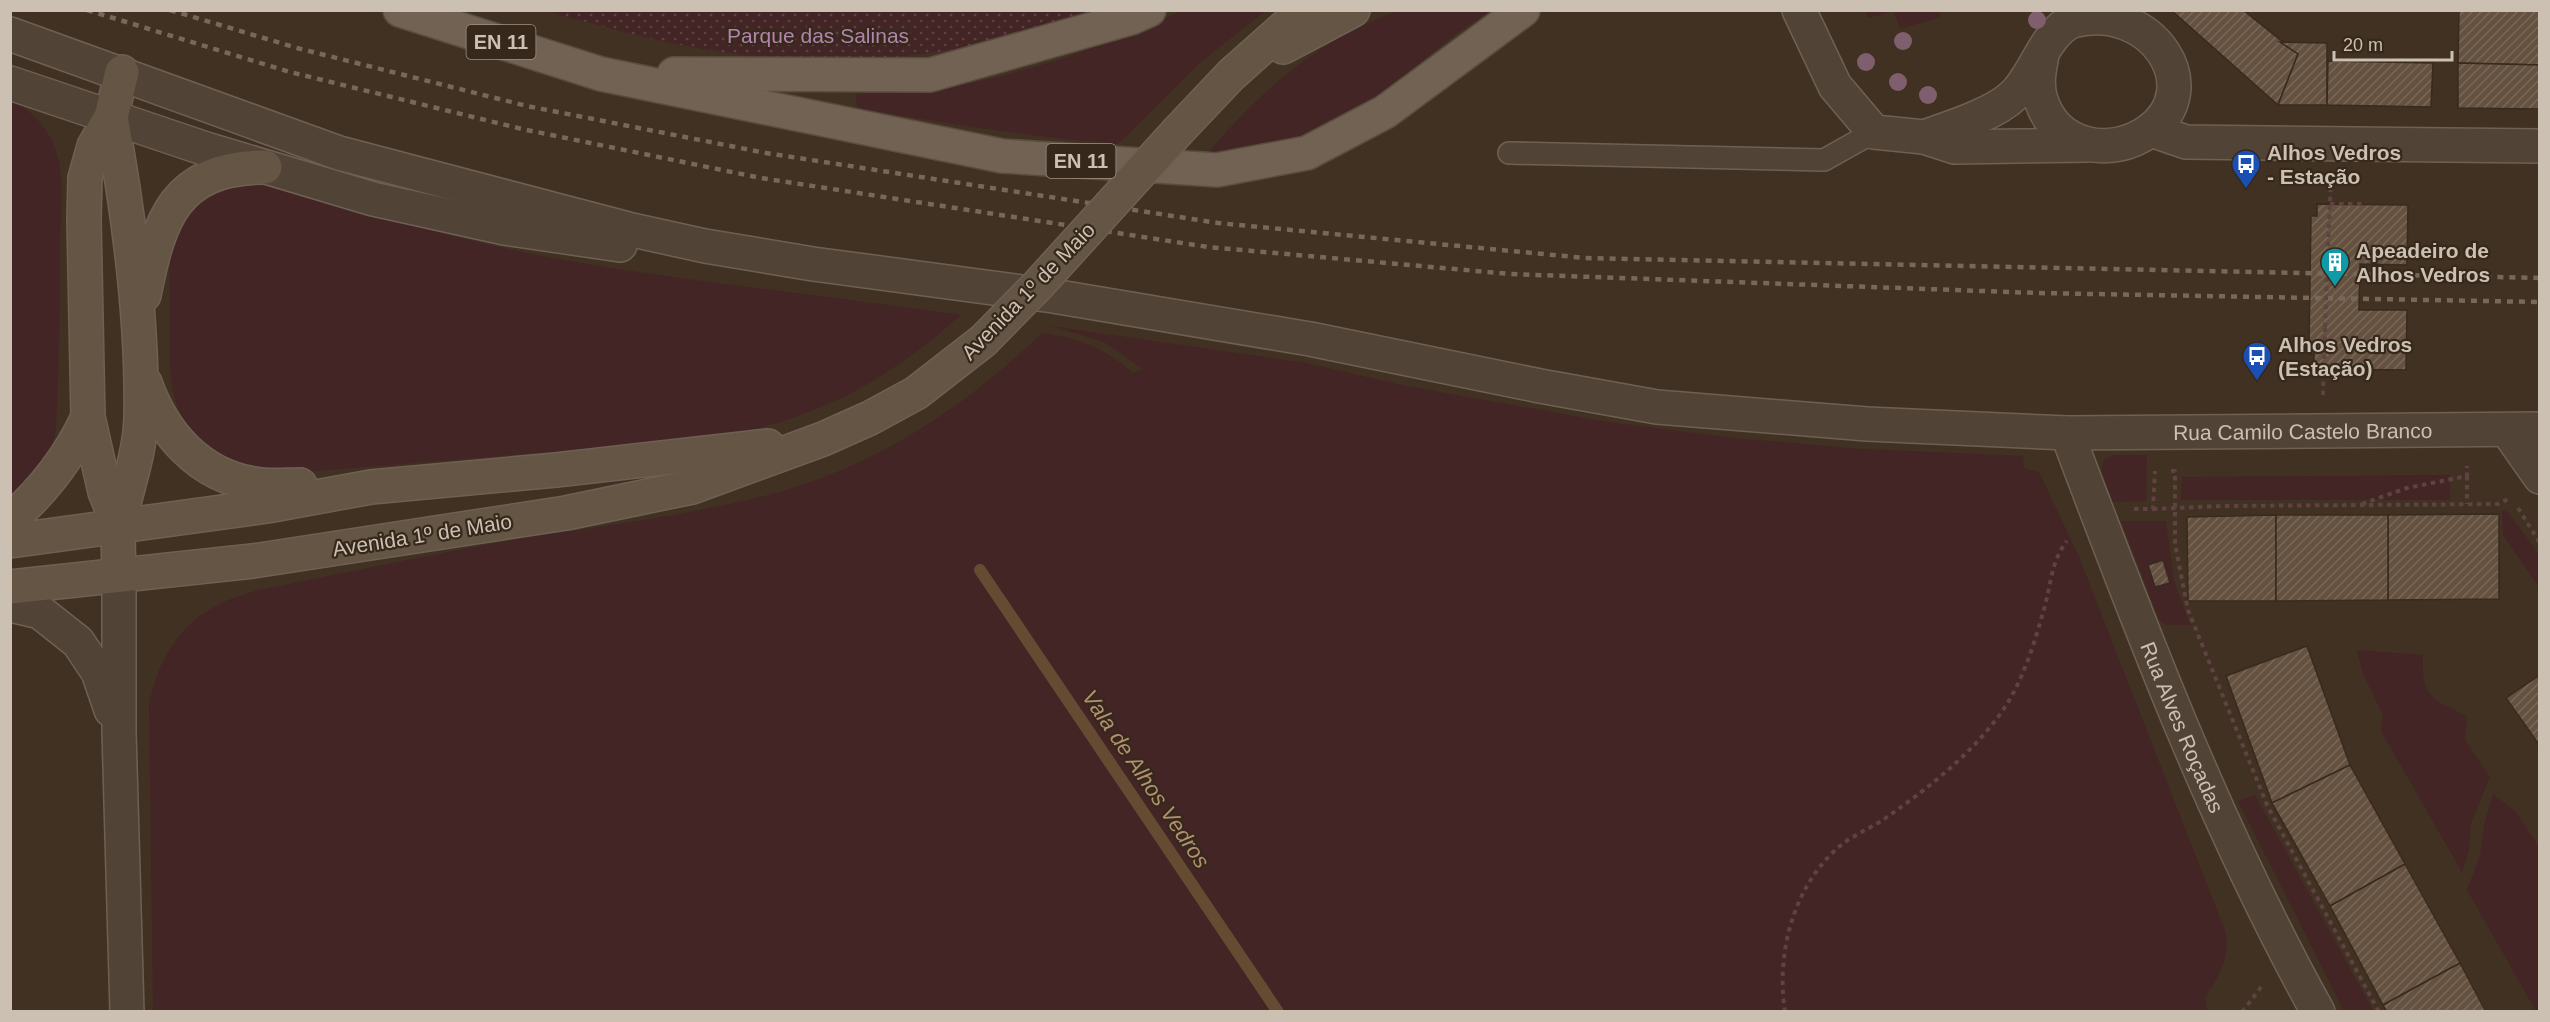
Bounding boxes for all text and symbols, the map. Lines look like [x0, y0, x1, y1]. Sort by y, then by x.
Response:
park label: Parque das Salinas [727, 24, 909, 47]
scale bar [2334, 24, 2452, 62]
road number: EN 11 [466, 25, 536, 59]
text: 20 m [2343, 35, 2383, 55]
place label: Alhos Vedros - Estação [2267, 141, 2401, 188]
road number: EN 11 [1046, 144, 1116, 178]
bus stop icon: Alhos Vedros - Estação [2230, 148, 2262, 190]
street label: Avenida 1º de Maio [957, 218, 1099, 364]
place label: Apeadeiro de Alhos Vedros [2356, 239, 2490, 286]
building icon: Apeadeiro de Alhos Vedros [2319, 246, 2351, 288]
place label: Alhos Vedros (Estação) [2278, 333, 2412, 380]
bus stop icon: Alhos Vedros (Estação) [2241, 340, 2273, 382]
street label: Rua Camilo Castelo Branco [2173, 418, 2432, 444]
street label: Avenida 1º de Maio [331, 509, 513, 561]
street label: Rua Alves Roçadas [2137, 638, 2229, 816]
water label: Vala de Alhos Vedros [1077, 685, 1215, 873]

